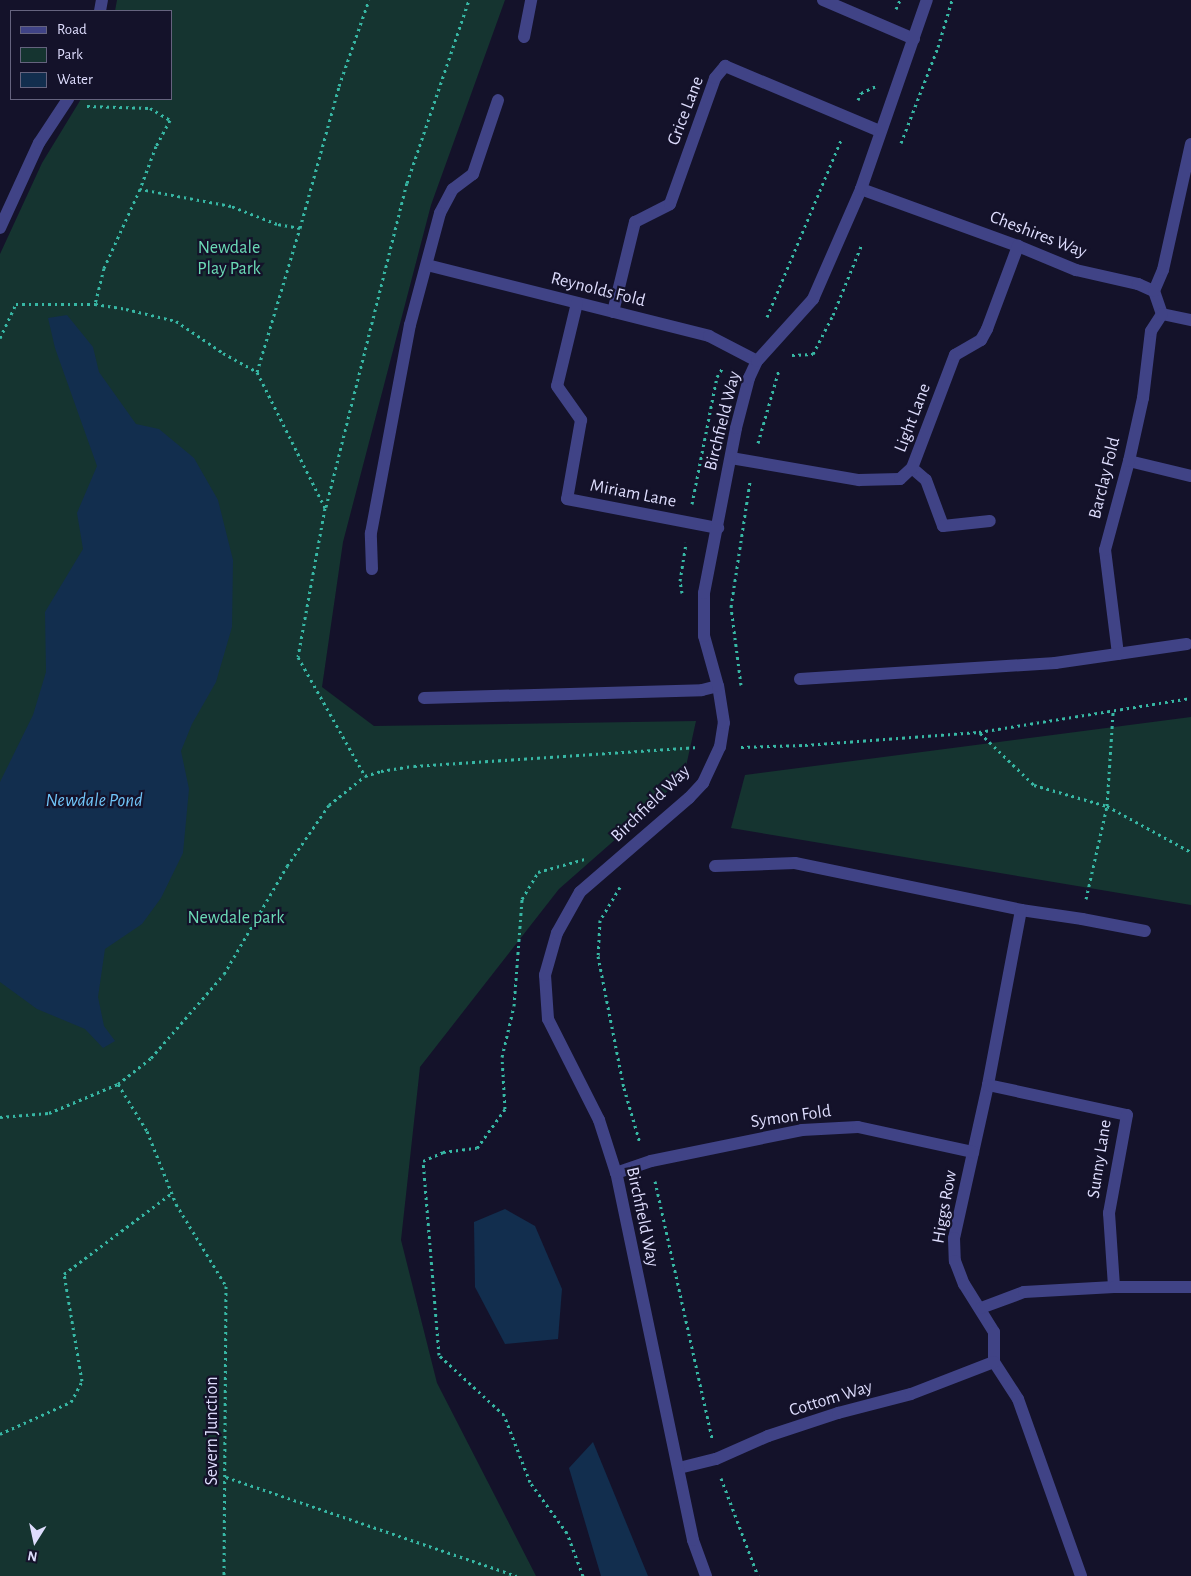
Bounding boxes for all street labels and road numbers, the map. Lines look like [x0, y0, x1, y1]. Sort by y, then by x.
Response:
street label: Grice Lane [663, 74, 709, 148]
street label: Cheshires Way [987, 207, 1089, 263]
street label: Reynolds Fold [549, 268, 647, 312]
street label: Birchfield Way [700, 369, 746, 473]
street label: Light Lane [890, 381, 936, 455]
street label: Barclay Fold [1084, 435, 1126, 521]
street label: Miriam Lane [588, 475, 678, 513]
street label: Birchfield Way [607, 761, 695, 847]
street label: Symon Fold [749, 1101, 833, 1133]
street label: Sunny Lane [1083, 1118, 1117, 1200]
street label: Birchfield Way [621, 1165, 663, 1269]
street label: Higgs Row [928, 1169, 962, 1245]
street label: Cottom Way [787, 1376, 875, 1422]
street label: Severn Junction [201, 1377, 223, 1485]

